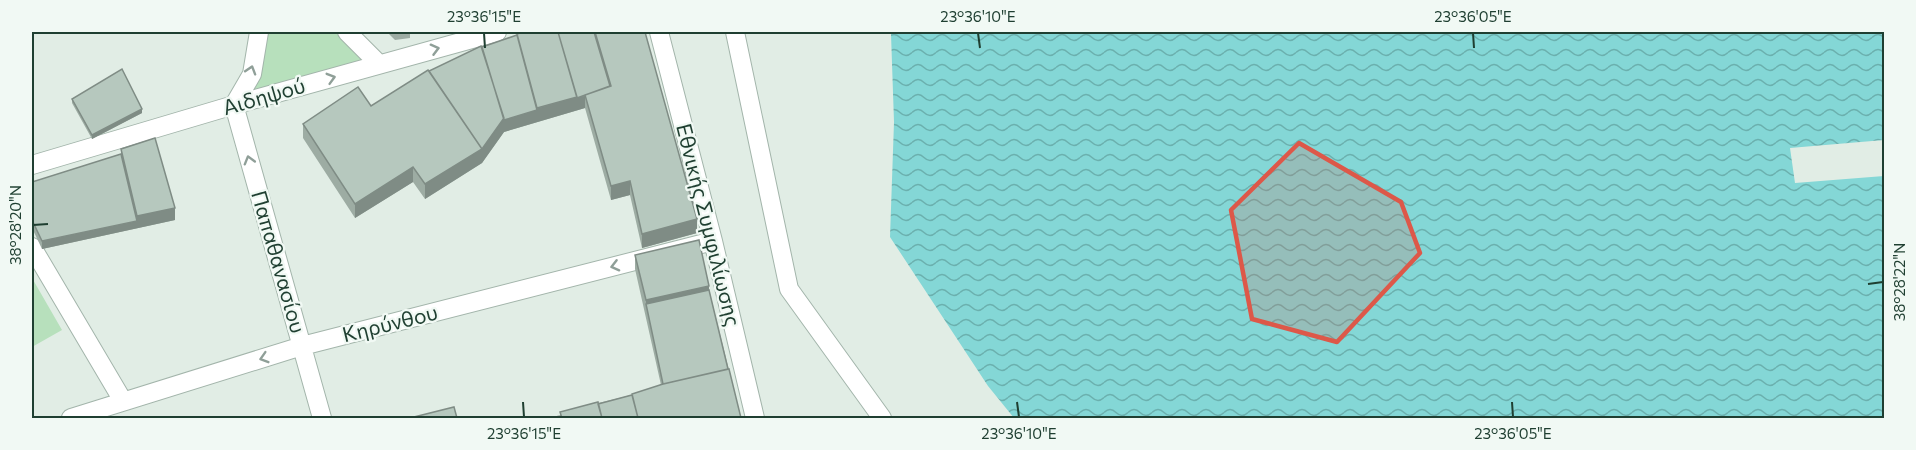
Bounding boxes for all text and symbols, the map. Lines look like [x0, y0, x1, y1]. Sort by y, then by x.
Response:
text: 23°36'15"E [447, 7, 521, 25]
text: 23°36'10"E [940, 7, 1016, 25]
text: 23°36'05"E [1434, 7, 1512, 25]
one-way arrow [430, 43, 440, 56]
one-way arrow [244, 65, 256, 76]
street label: Αιδηψού [219, 72, 308, 119]
one-way arrow [325, 73, 336, 85]
street label: Εθνικής Συμφιλίωσης [672, 121, 747, 328]
one-way arrow [244, 155, 256, 166]
text: 38°28'20"N [6, 185, 24, 265]
street label: Παπαθανασίου [247, 187, 312, 336]
text: 38°28'22"N [1890, 243, 1908, 321]
one-way arrow [611, 258, 621, 271]
street label: Κηρύνθου [339, 299, 440, 346]
one-way arrow [259, 351, 270, 363]
text: 23°36'15"E [487, 424, 561, 442]
text: 23°36'10"E [981, 424, 1057, 442]
text: 23°36'05"E [1474, 424, 1552, 442]

